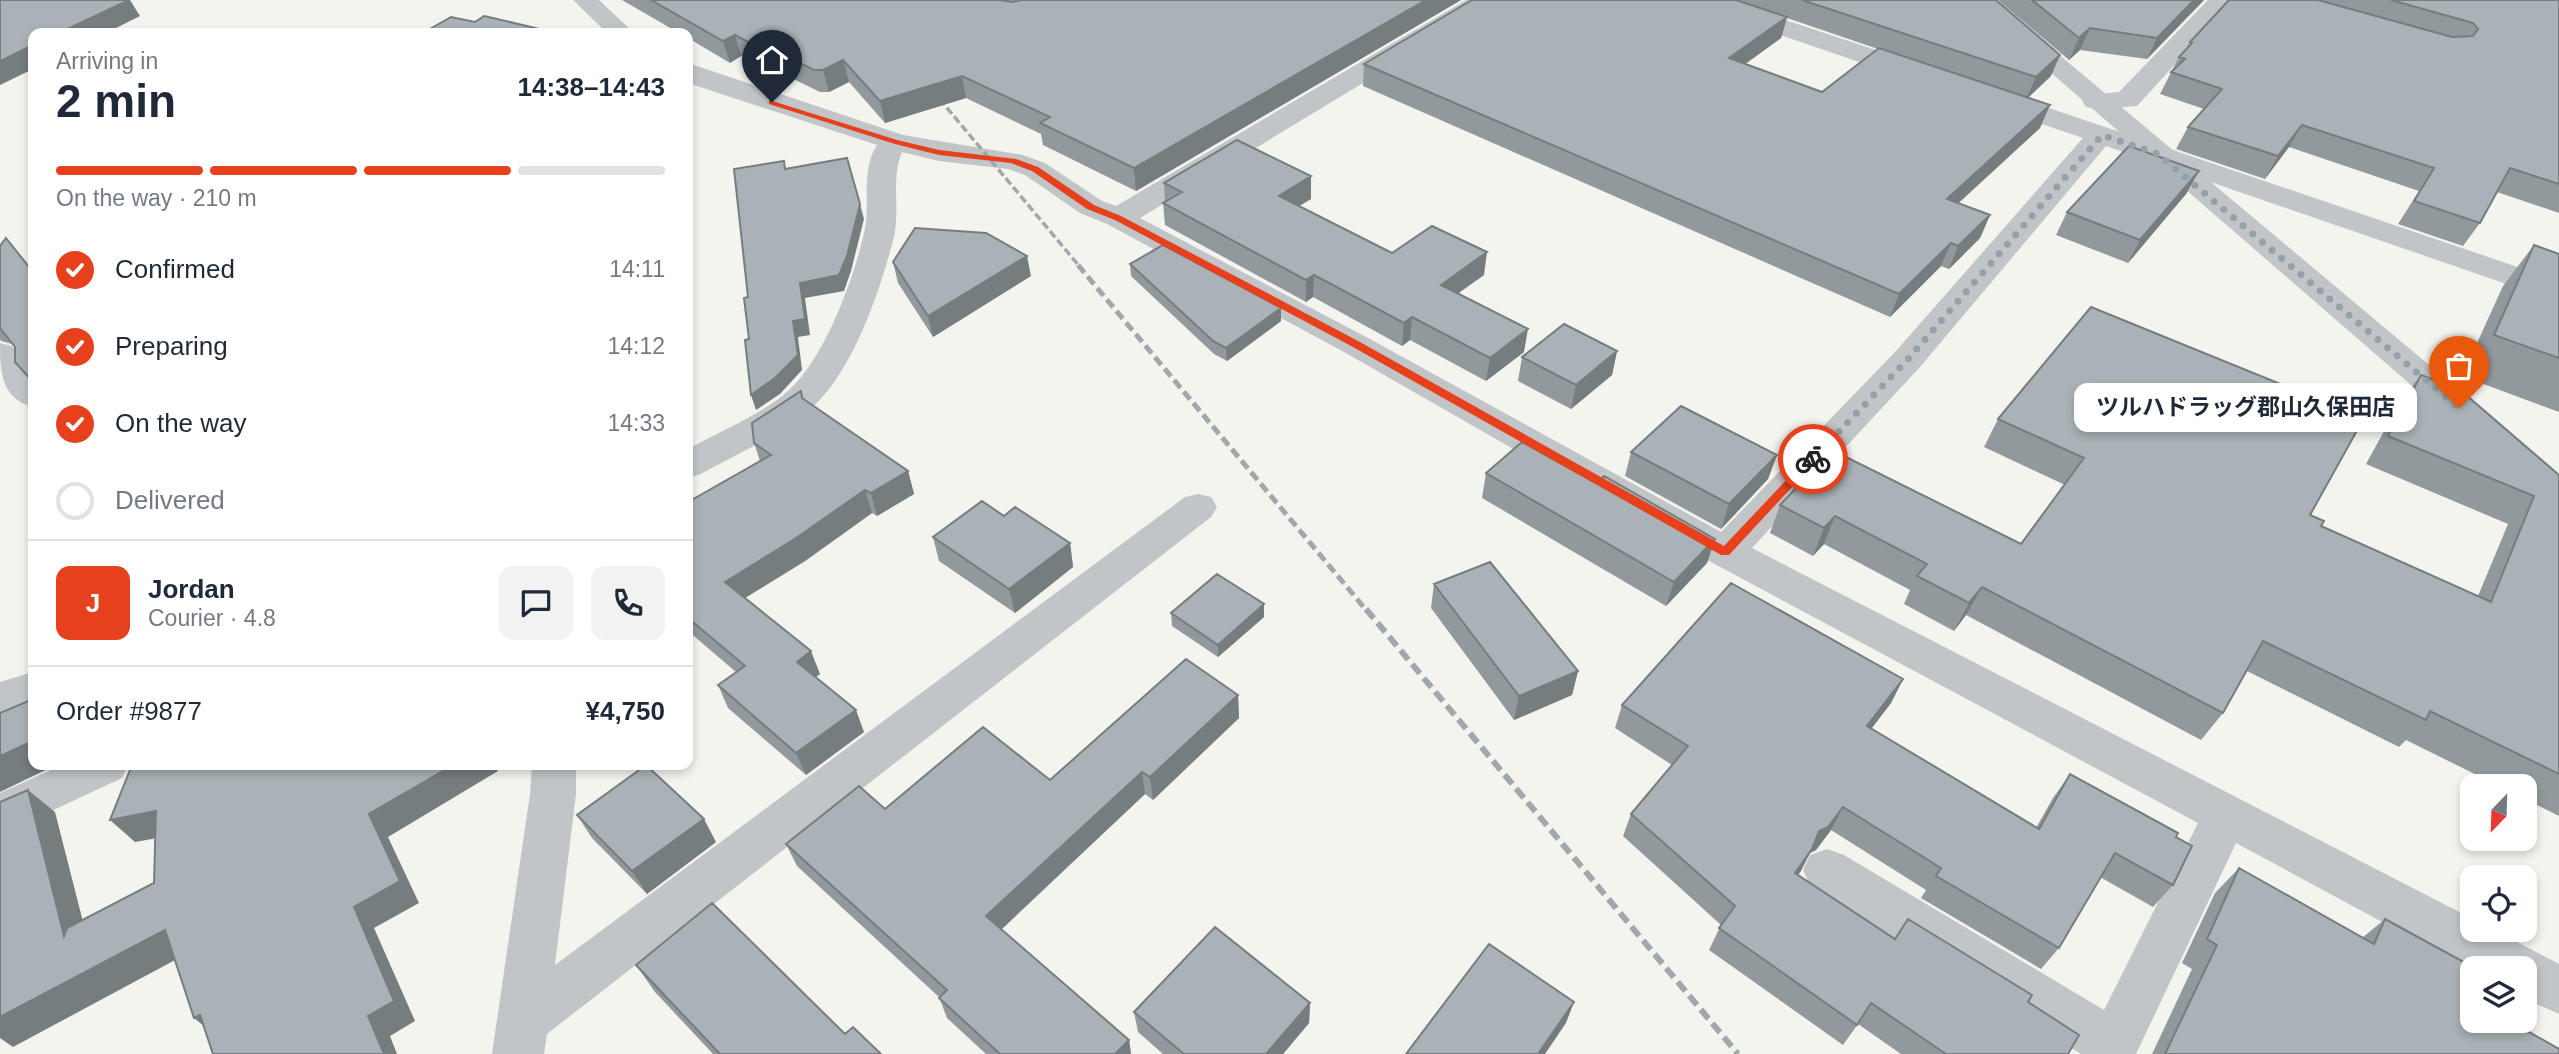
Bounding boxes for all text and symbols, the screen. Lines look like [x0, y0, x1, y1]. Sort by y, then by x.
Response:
pin [742, 30, 802, 102]
icon: home [753, 41, 791, 79]
text: Arriving in [56, 48, 158, 74]
text: 14:38–14:43 [518, 72, 665, 102]
text: 2 min [56, 75, 176, 127]
text: On the way · 210 m [56, 185, 257, 211]
icon: check [56, 251, 94, 289]
text: Confirmed [115, 254, 235, 284]
text: 14:11 [609, 256, 665, 282]
icon: check [56, 328, 94, 366]
text: Preparing [115, 331, 228, 361]
text: 14:12 [607, 333, 665, 359]
pin [2429, 336, 2489, 408]
icon: bag [2440, 347, 2478, 385]
callout: ツルハドラッグ郡山久保田店 [2074, 384, 2417, 432]
text: ツルハドラッグ郡山久保田店 [2096, 394, 2395, 420]
icon: check [56, 405, 94, 443]
text: On the way [115, 408, 247, 438]
text: 14:33 [607, 410, 665, 436]
courier [1778, 424, 1848, 494]
icon: bike [1794, 440, 1832, 478]
text: Delivered [115, 485, 225, 515]
button: chat [499, 566, 573, 640]
button: phone [591, 566, 665, 640]
text: Jordan [148, 574, 235, 604]
text: J [86, 588, 100, 618]
text: Courier · 4.8 [148, 605, 276, 631]
text: Order #9877 [56, 696, 202, 726]
text: ¥4,750 [585, 696, 665, 726]
north arrow [2460, 774, 2538, 850]
map controls [2460, 774, 2537, 1033]
button: locate [2460, 865, 2537, 942]
button: layers [2460, 956, 2537, 1033]

